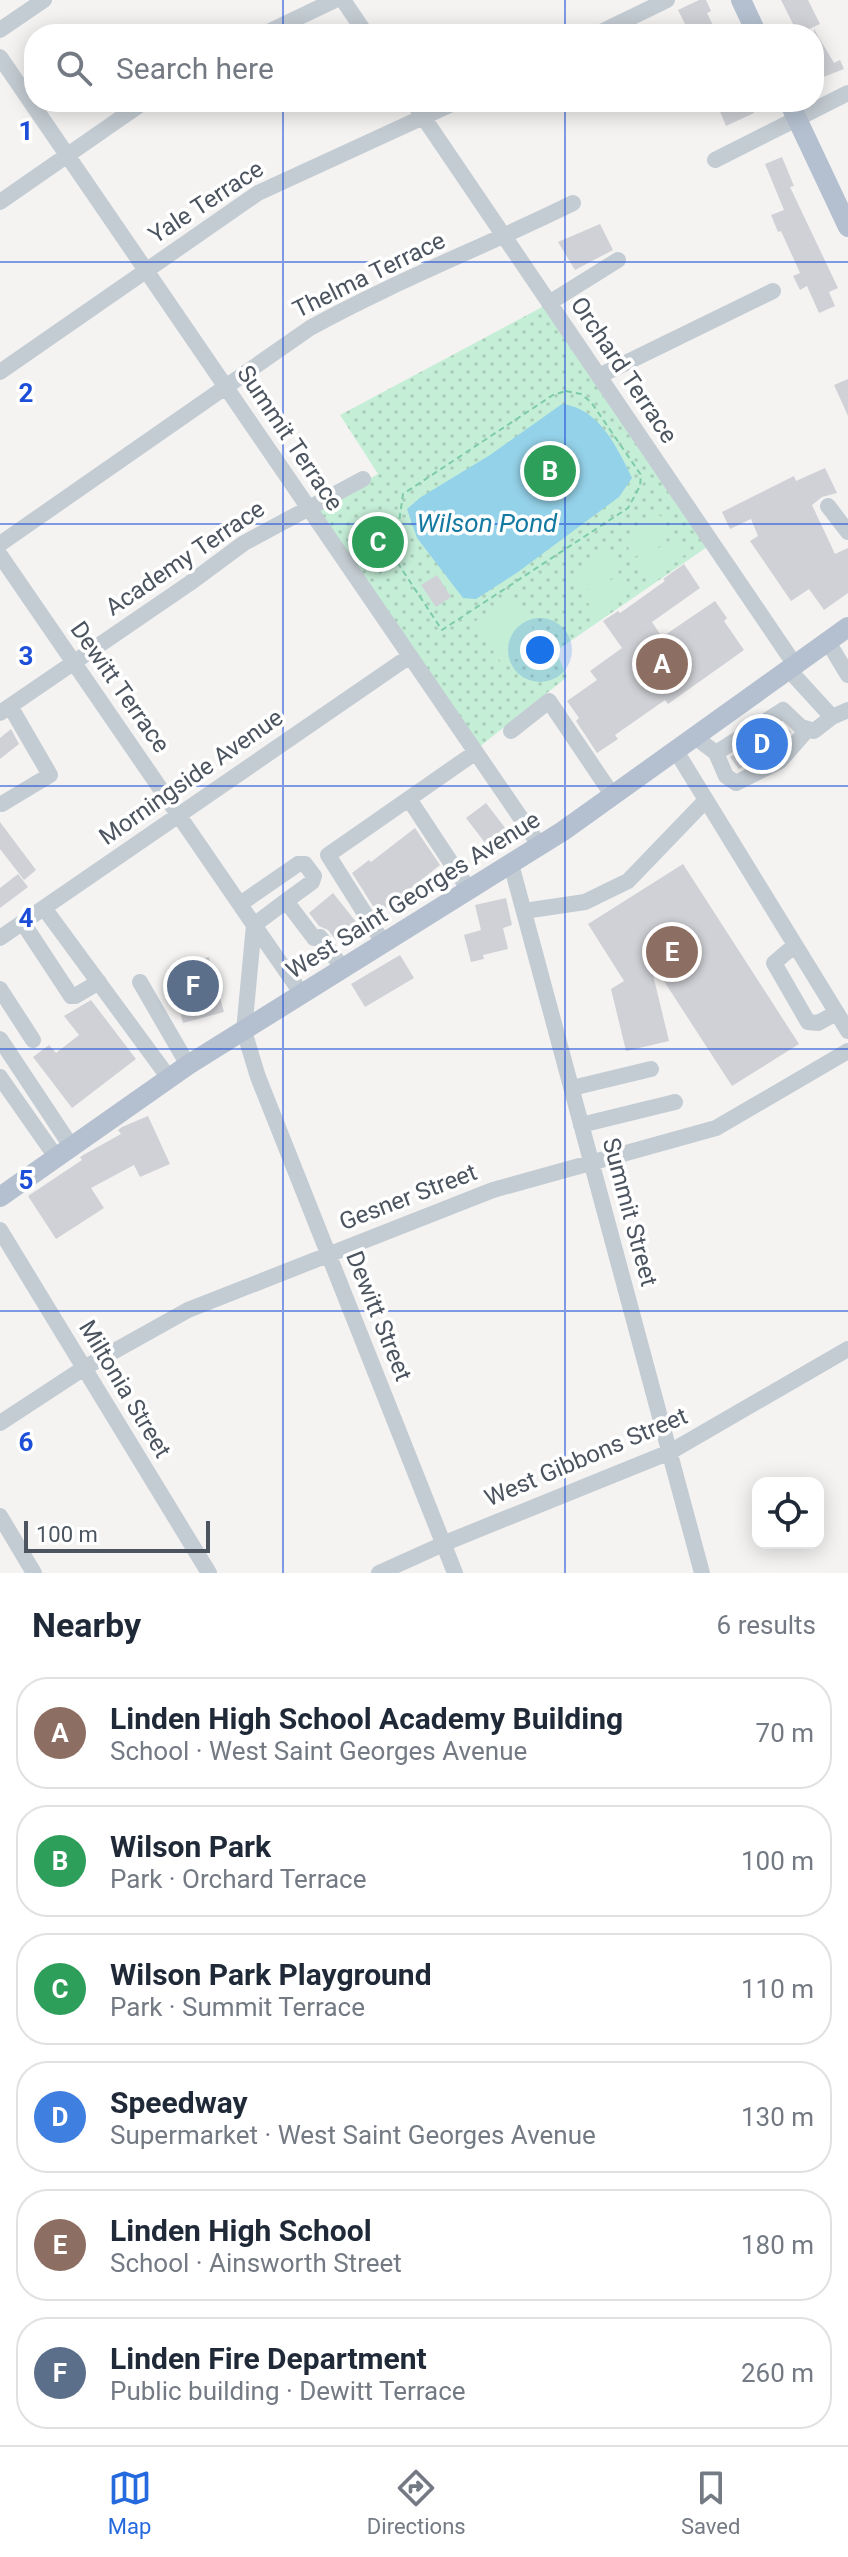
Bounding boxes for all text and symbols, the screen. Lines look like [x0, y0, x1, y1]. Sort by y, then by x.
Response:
search box [24, 24, 824, 112]
icon: search [52, 46, 96, 90]
text: Search here [116, 51, 274, 86]
text: 1 [19, 116, 33, 146]
street label: Yale Terrace [144, 155, 268, 249]
street label: Thelma Terrace [288, 226, 450, 324]
street label: Orchard Terrace [565, 292, 683, 448]
street label: Summit Terrace [231, 360, 349, 516]
text: 2 [19, 378, 33, 408]
pin: B [524, 441, 576, 501]
street label: Academy Terrace [100, 495, 270, 621]
water label: Wilson Pond [417, 508, 558, 538]
pin: C [352, 512, 404, 572]
street label: Dewitt Terrace [64, 616, 176, 758]
your location [520, 630, 560, 670]
pin: A [636, 634, 688, 694]
text: 3 [19, 641, 33, 671]
street label: Morningside Avenue [94, 703, 288, 851]
pin: D [736, 714, 788, 774]
street label: West Saint Georges Avenue [281, 805, 545, 985]
text: 4 [19, 903, 34, 933]
pin: E [646, 922, 698, 982]
pin: F [167, 956, 219, 1016]
street label: Summit Street [597, 1135, 663, 1289]
street label: Gesner Street [335, 1158, 481, 1236]
text: 5 [19, 1165, 33, 1195]
street label: Dewitt Street [340, 1247, 418, 1385]
street label: Miltonia Street [73, 1315, 177, 1463]
street label: West Gibbons Street [480, 1402, 692, 1512]
text: 6 [19, 1427, 34, 1457]
map controls [752, 1477, 824, 1549]
button: locate [752, 1477, 824, 1549]
scale bar [24, 1517, 210, 1553]
text: 100 m [36, 1522, 98, 1547]
text: Nearby [32, 1605, 141, 1645]
text: 6 results [717, 1610, 816, 1640]
text: Linden High School Academy Building [110, 1701, 623, 1736]
text: A [51, 1718, 69, 1748]
text: 70 m [756, 1718, 814, 1748]
text: School · West Saint Georges Avenue [110, 1736, 527, 1766]
text: Wilson Park [110, 1829, 271, 1864]
text: B [52, 1846, 68, 1876]
text: 100 m [741, 1846, 814, 1876]
text: Park · Orchard Terrace [110, 1864, 366, 1894]
text: Wilson Park Playground [110, 1957, 432, 1992]
text: C [51, 1974, 69, 2004]
text: 110 m [741, 1974, 814, 2004]
text: Park · Summit Terrace [110, 1992, 365, 2022]
text: Speedway [110, 2085, 248, 2120]
text: D [52, 2102, 68, 2132]
text: 130 m [741, 2102, 814, 2132]
text: Supermarket · West Saint Georges Avenue [110, 2120, 596, 2150]
text: Linden High School [110, 2213, 372, 2248]
text: E [53, 2230, 67, 2260]
text: 180 m [741, 2230, 814, 2260]
text: School · Ainsworth Street [110, 2248, 402, 2278]
text: Linden Fire Department [110, 2341, 427, 2376]
text: F [53, 2358, 67, 2388]
text: 260 m [741, 2358, 814, 2388]
text: Public building · Dewitt Terrace [110, 2376, 466, 2406]
tab: Map [108, 2466, 152, 2539]
tab: Directions [367, 2466, 466, 2539]
tab: Saved [681, 2466, 740, 2539]

